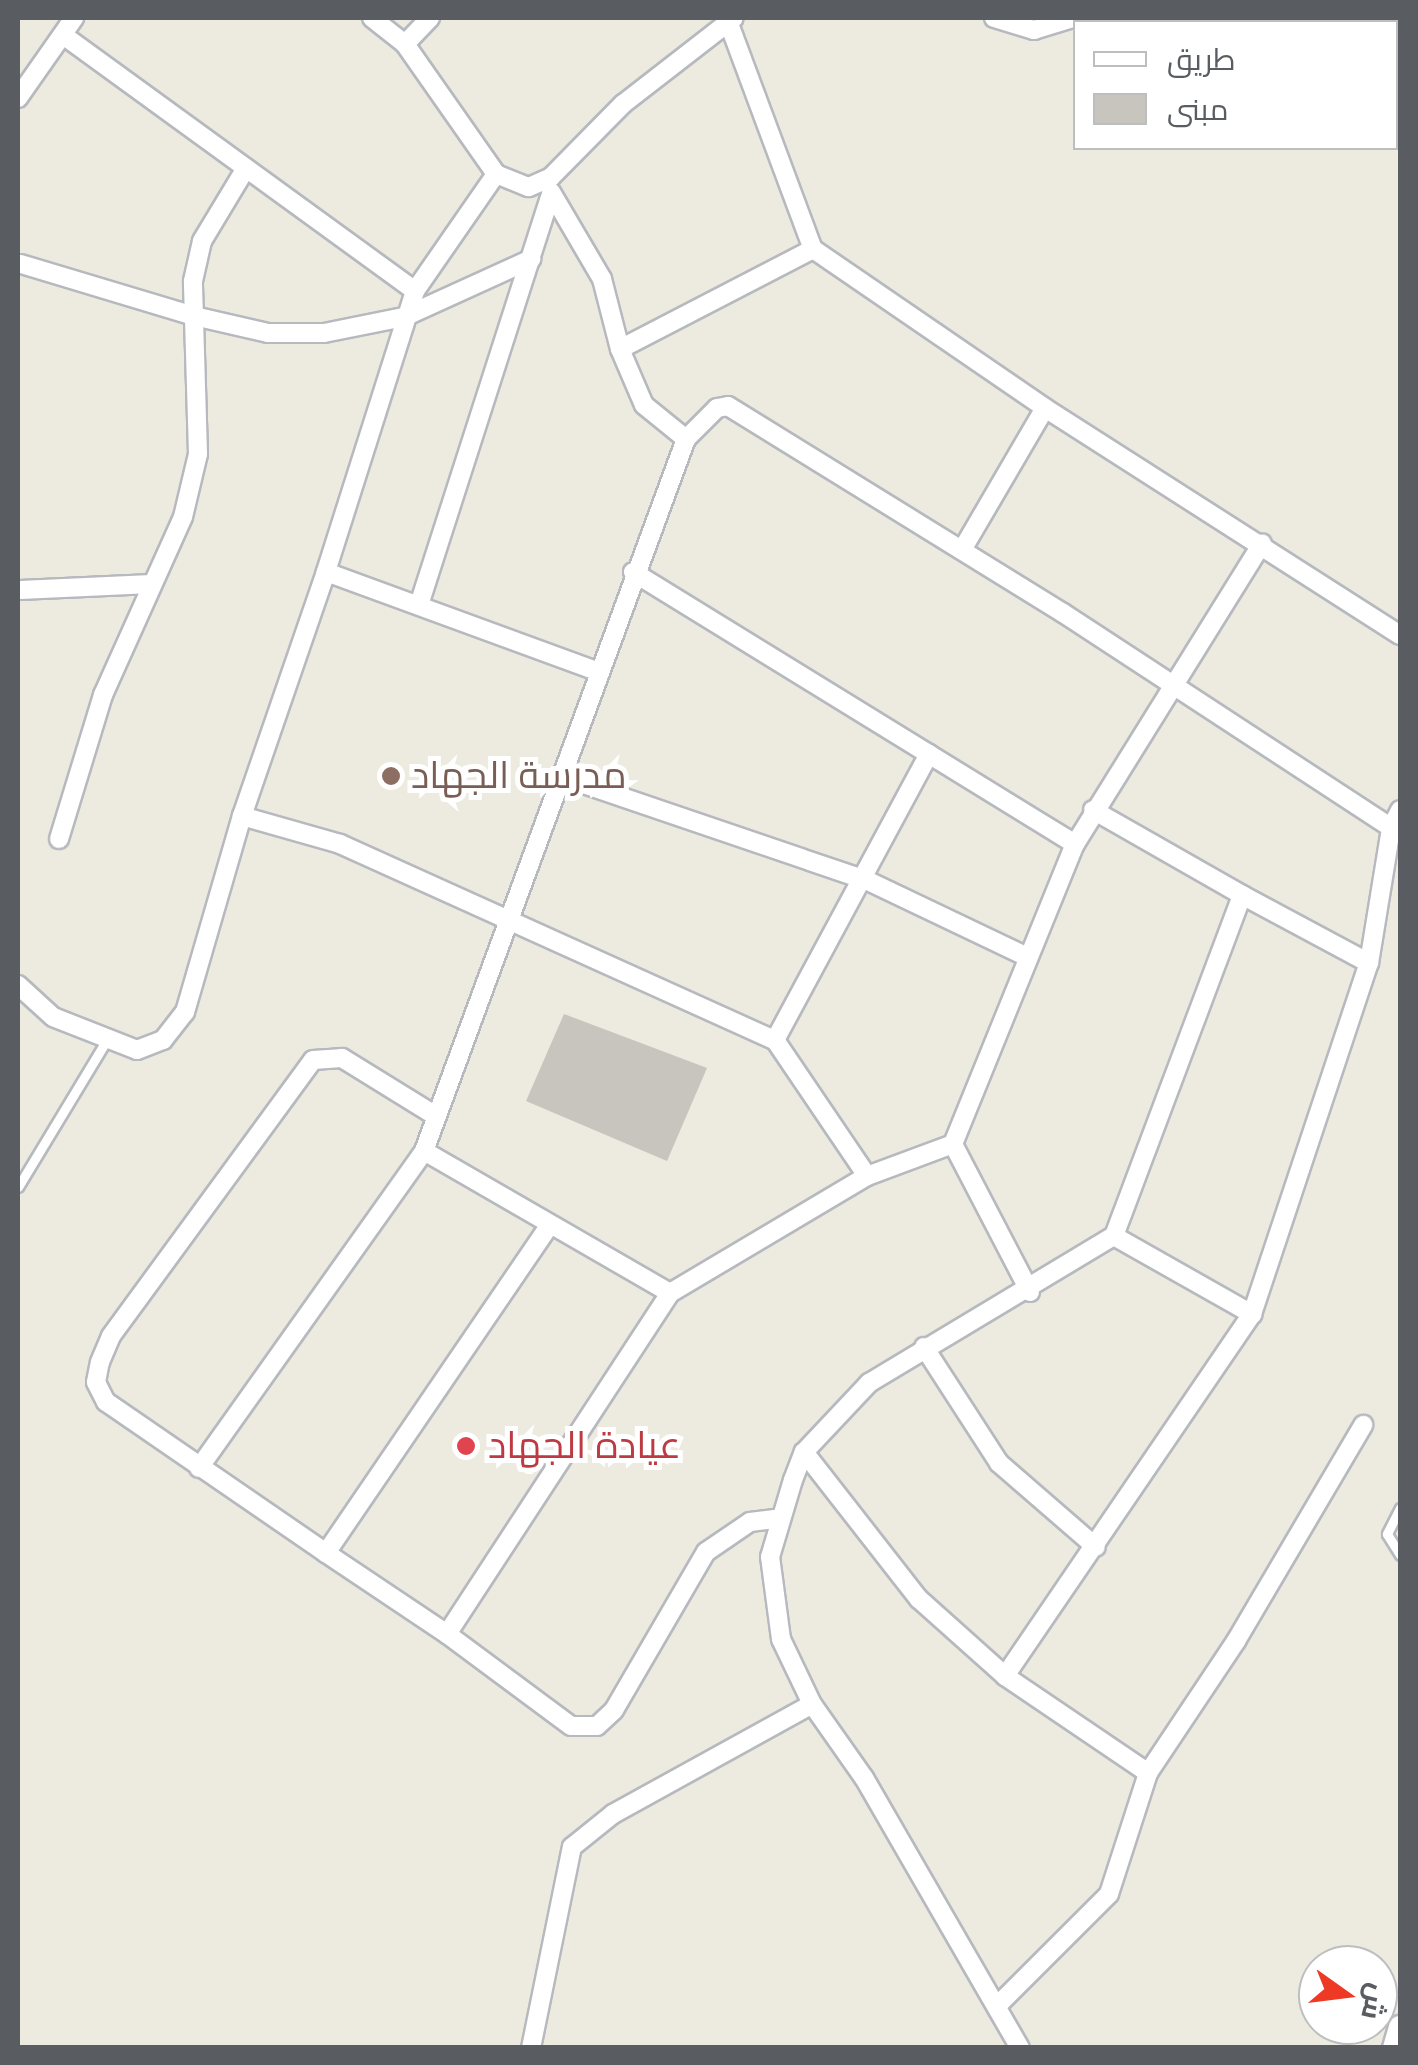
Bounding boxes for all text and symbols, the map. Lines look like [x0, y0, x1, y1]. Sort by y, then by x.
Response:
legend [1073, 20, 1398, 150]
text: طريق [1167, 41, 1236, 78]
text: مبنى [1167, 91, 1228, 128]
place label: مدرسة الجهاد [411, 753, 627, 799]
marker: مدرسة الجهاد [380, 765, 402, 787]
place label: عيادة الجهاد [488, 1423, 681, 1469]
marker: عيادة الجهاد [453, 1433, 479, 1459]
north arrow [1298, 1945, 1398, 2045]
text: ش [1354, 1980, 1396, 2023]

